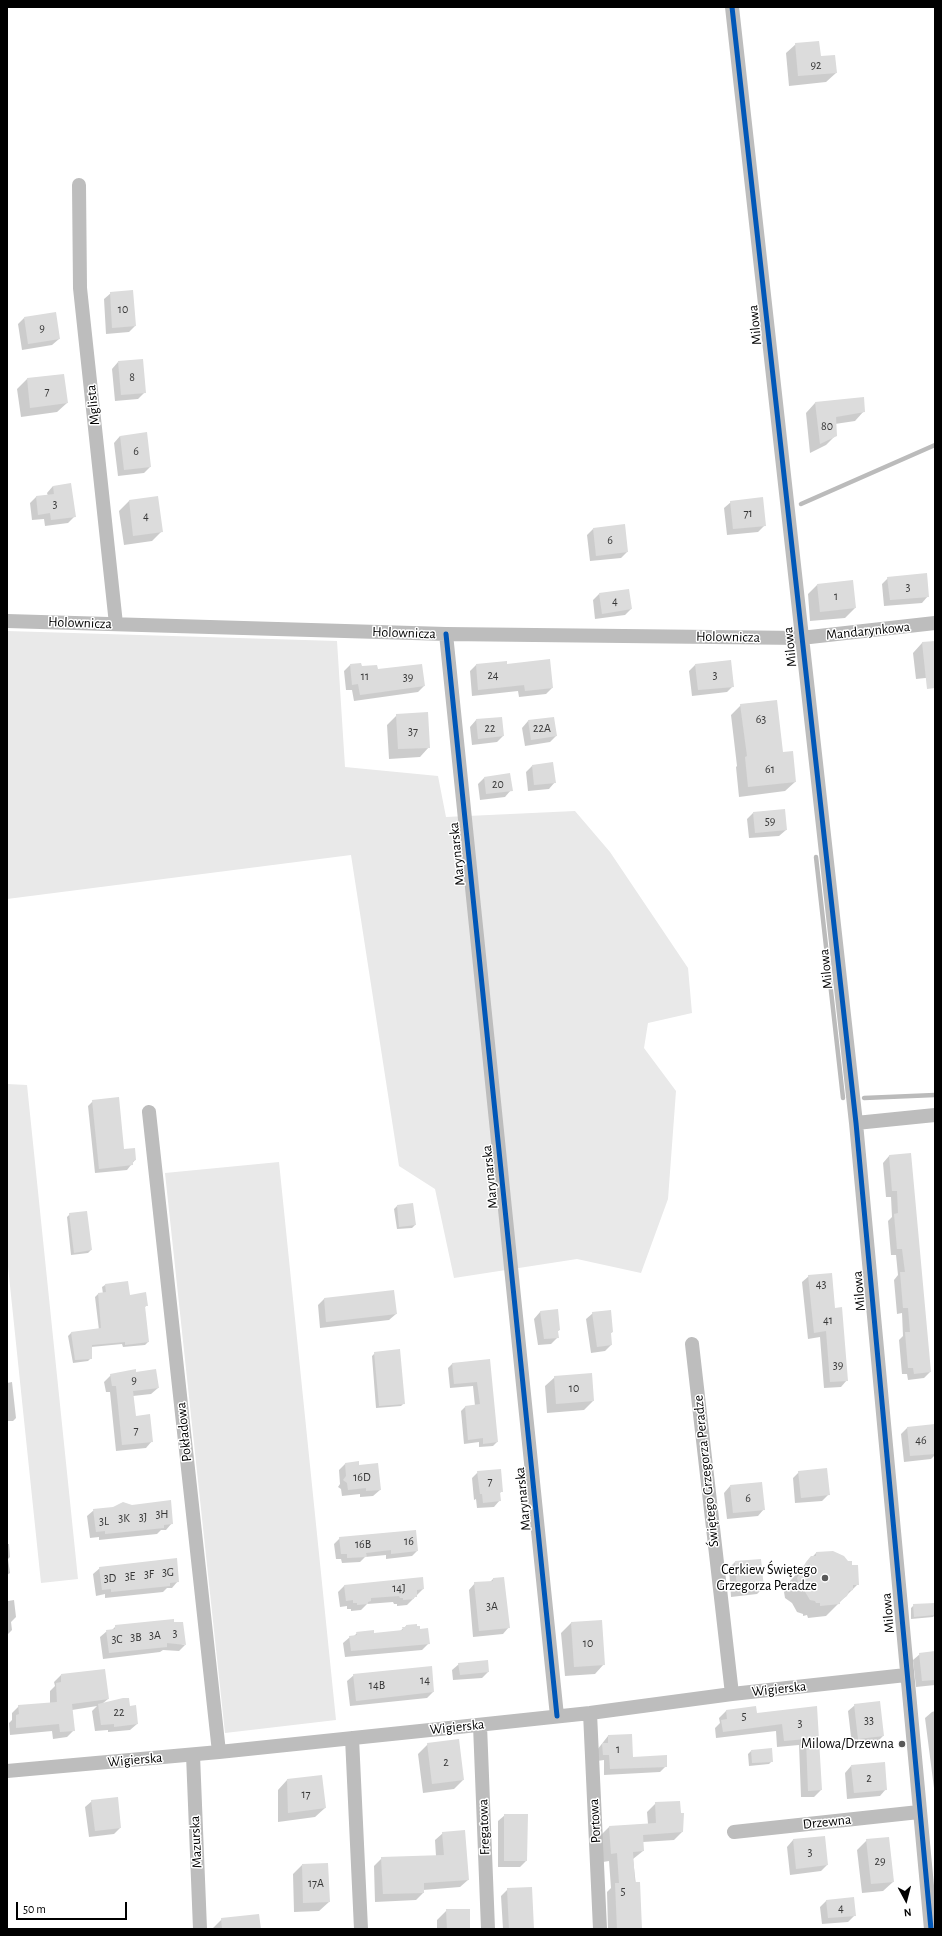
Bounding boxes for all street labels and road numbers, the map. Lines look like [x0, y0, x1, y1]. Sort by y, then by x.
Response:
street label: Milowa [745, 304, 765, 346]
street label: Mglista [83, 384, 103, 426]
street label: Holownicza [48, 613, 112, 633]
street label: Mandarynkowa [825, 618, 911, 644]
street label: Holownicza [372, 623, 436, 643]
street label: Milowa [780, 626, 800, 668]
street label: Holownicza [696, 628, 760, 646]
street label: Marynarska [445, 821, 469, 887]
street label: Milowa [816, 948, 836, 990]
street label: Marynarska [478, 1144, 502, 1210]
street label: Milowa [849, 1270, 869, 1312]
street label: Świętego Grzegorza Peradze [690, 1394, 722, 1548]
street label: Pokładowa [173, 1401, 195, 1463]
street label: Marynarska [511, 1466, 535, 1532]
street label: Milowa [878, 1592, 898, 1634]
street label: Wigierska [751, 1678, 807, 1700]
street label: Wigierska [429, 1716, 485, 1738]
street label: Wigierska [107, 1749, 163, 1771]
street label: Portowa [585, 1798, 605, 1844]
street label: Fregatowa [475, 1799, 493, 1855]
street label: Drzewna [802, 1811, 852, 1833]
street label: Mazurska [186, 1815, 206, 1869]

